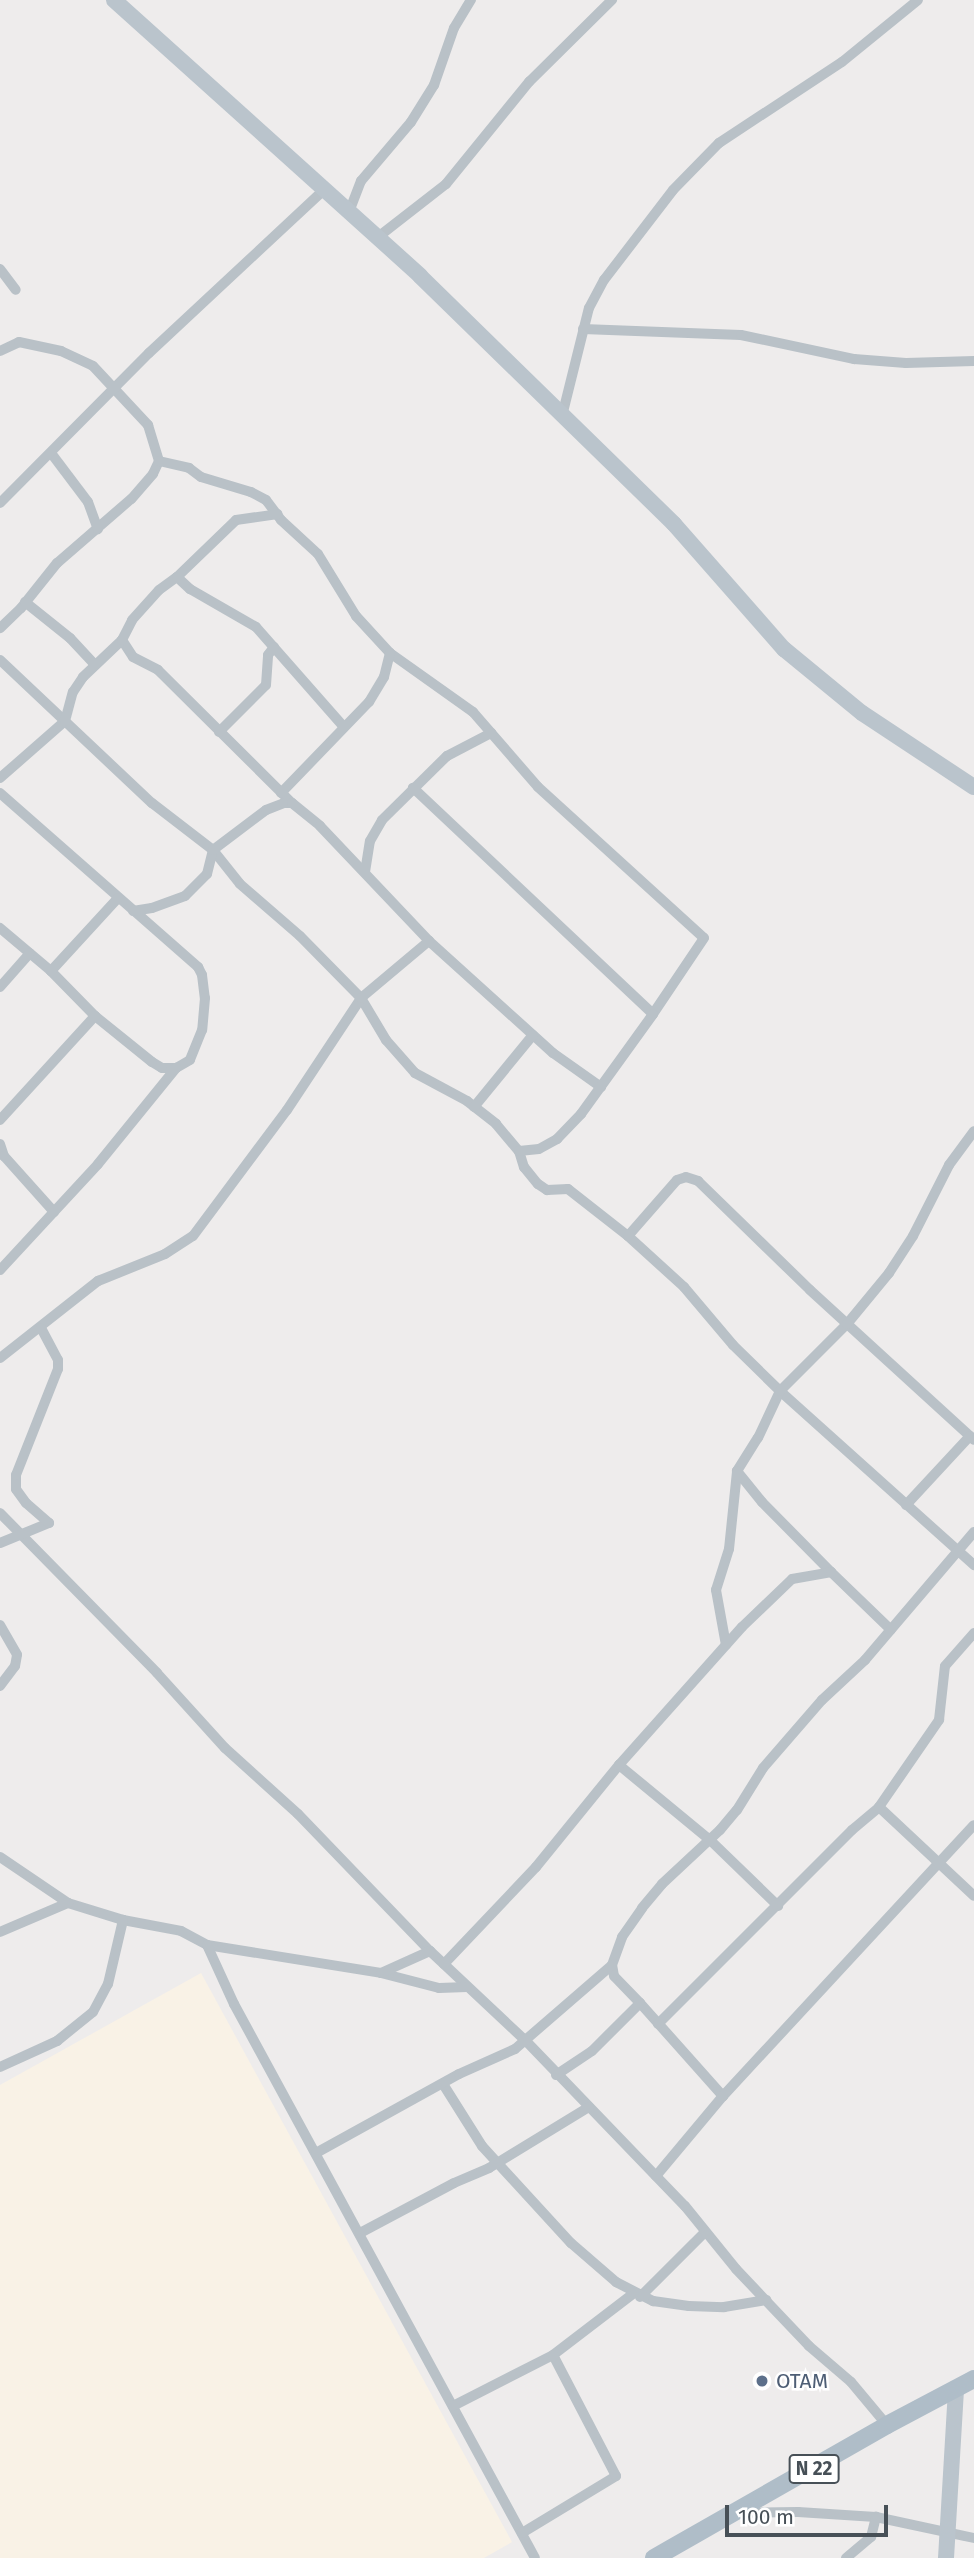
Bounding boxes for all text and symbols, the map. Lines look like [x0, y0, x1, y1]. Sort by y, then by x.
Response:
place label: OTAM [776, 2368, 828, 2394]
marker: OTAM [754, 2373, 770, 2389]
road number: N 22 [788, 2454, 840, 2484]
scale bar [729, 2492, 892, 2536]
text: 100 m [738, 2504, 794, 2530]

